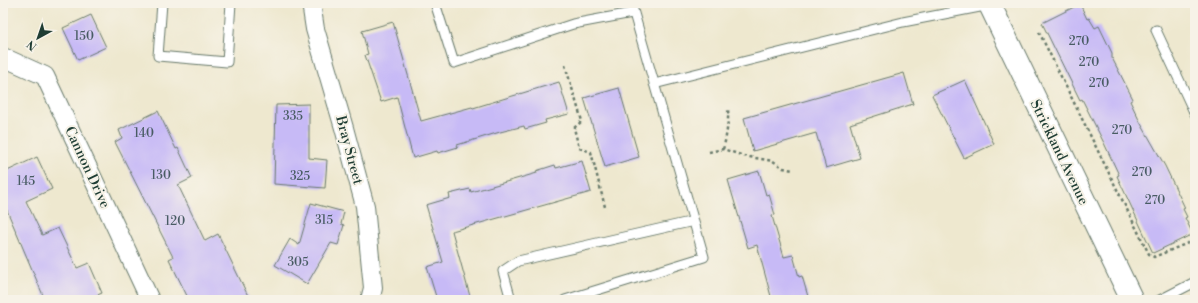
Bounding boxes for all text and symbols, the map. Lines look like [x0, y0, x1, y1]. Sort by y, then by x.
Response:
north arrow [18, 18, 58, 58]
house number: 150 [74, 29, 94, 44]
house number: 270 [1069, 34, 1089, 49]
text: N [24, 37, 40, 53]
house number: 270 [1079, 55, 1099, 70]
house number: 270 [1089, 76, 1109, 91]
street label: Strickland Avenue [1026, 97, 1092, 208]
house number: 335 [283, 109, 303, 124]
street label: Bray Street [331, 113, 367, 187]
house number: 270 [1112, 123, 1132, 138]
street label: Cannon Drive [60, 124, 114, 211]
house number: 140 [134, 126, 154, 141]
house number: 270 [1132, 165, 1152, 180]
house number: 130 [151, 168, 171, 183]
house number: 325 [290, 169, 310, 184]
house number: 145 [17, 174, 36, 189]
house number: 270 [1145, 193, 1165, 208]
house number: 315 [315, 213, 333, 228]
house number: 120 [165, 214, 185, 229]
house number: 305 [287, 255, 309, 270]

